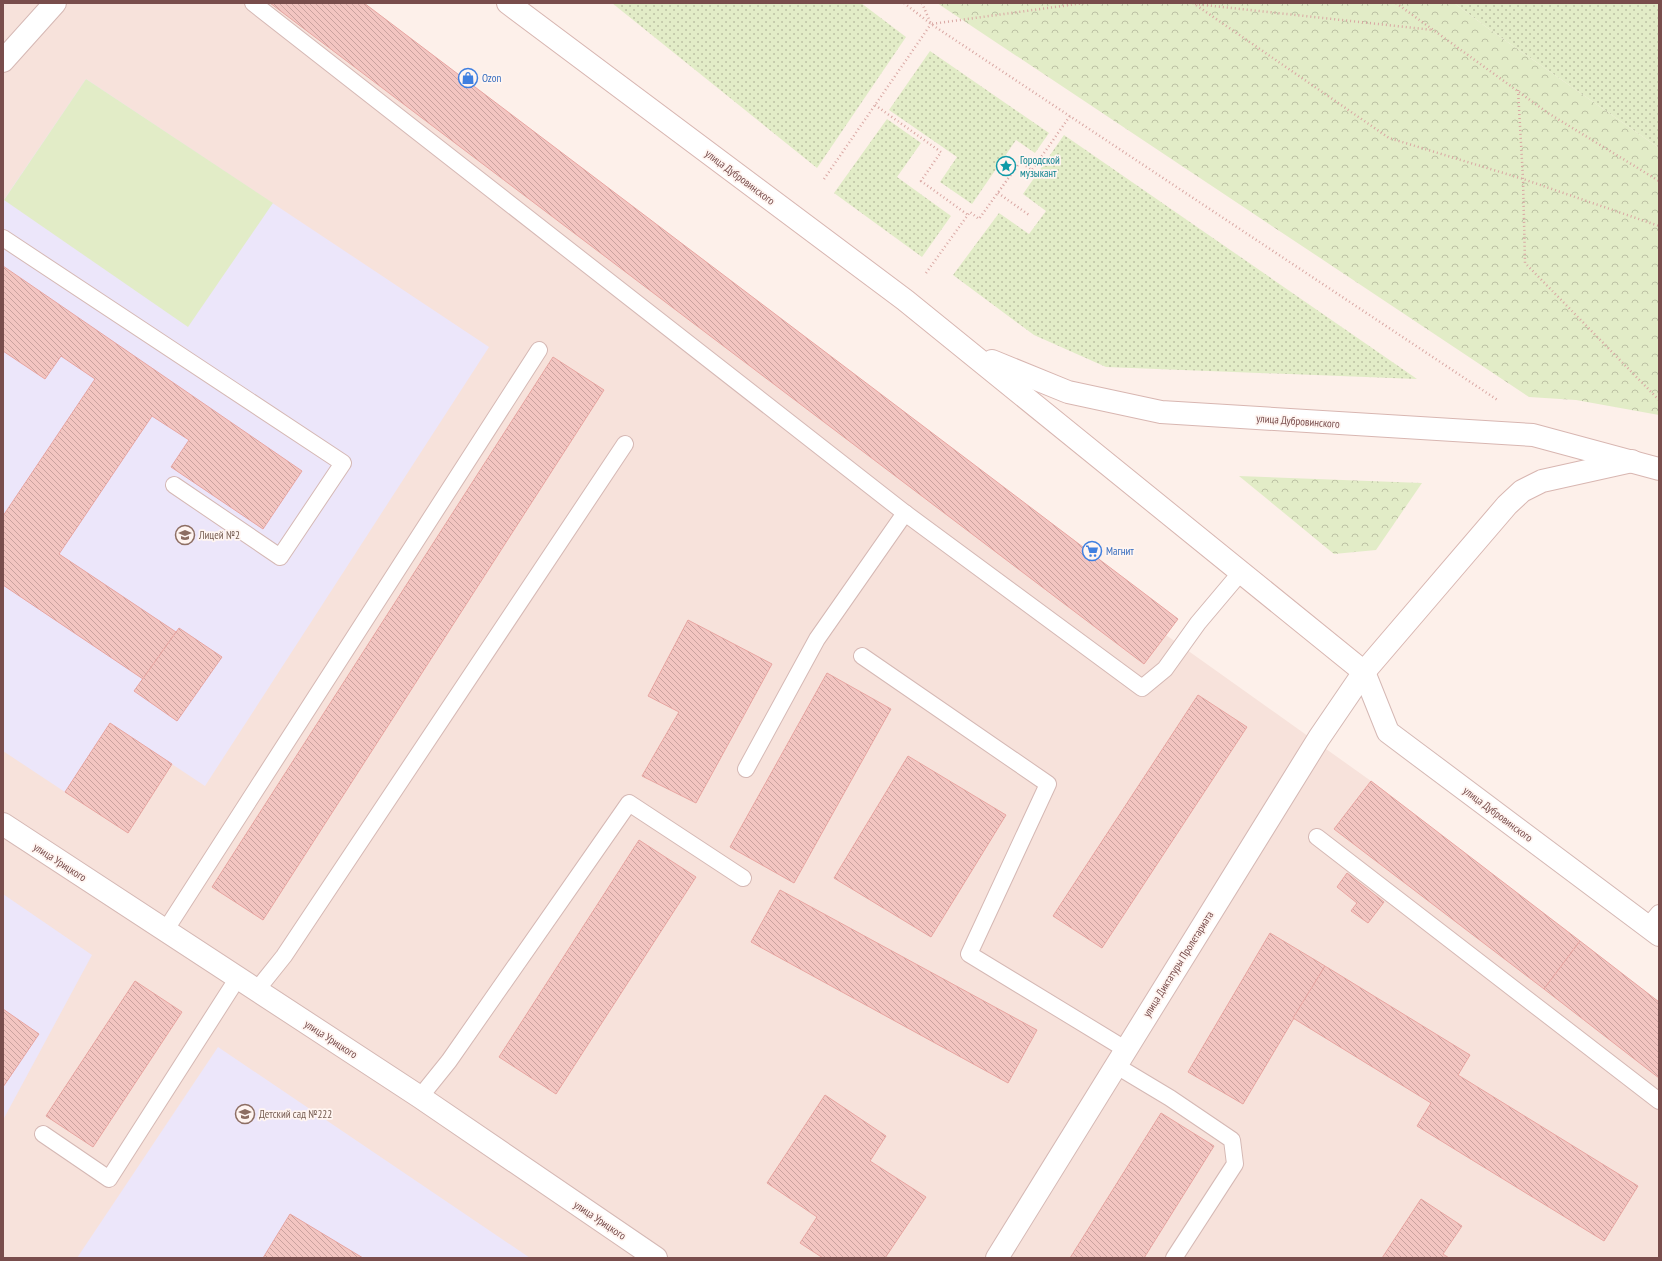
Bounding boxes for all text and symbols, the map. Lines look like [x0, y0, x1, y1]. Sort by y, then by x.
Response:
shop icon: Ozon [457, 67, 479, 89]
place label: Ozon [482, 71, 501, 85]
street label: улица Дубровинского [702, 146, 778, 208]
place label: Городской музыкант [1020, 153, 1060, 180]
place icon: Городской музыкант [995, 155, 1017, 177]
street label: улица Дубровинского [1256, 411, 1340, 431]
school or university icon: Лицей №2 [174, 524, 196, 546]
place label: Лицей №2 [198, 528, 240, 542]
supermarket icon: Магнит [1081, 540, 1103, 562]
place label: Магнит [1106, 544, 1134, 558]
street label: улица Дубровинского [1460, 783, 1536, 845]
street label: улица Урицкого [31, 840, 89, 884]
street label: улица Диктатуры Пролетариата [1140, 908, 1216, 1020]
street label: улица Урицкого [302, 1017, 360, 1061]
school or university icon: Детский сад №222 [234, 1103, 256, 1125]
place label: Детский сад №222 [259, 1107, 332, 1121]
street label: улица Урицкого [571, 1197, 629, 1243]

